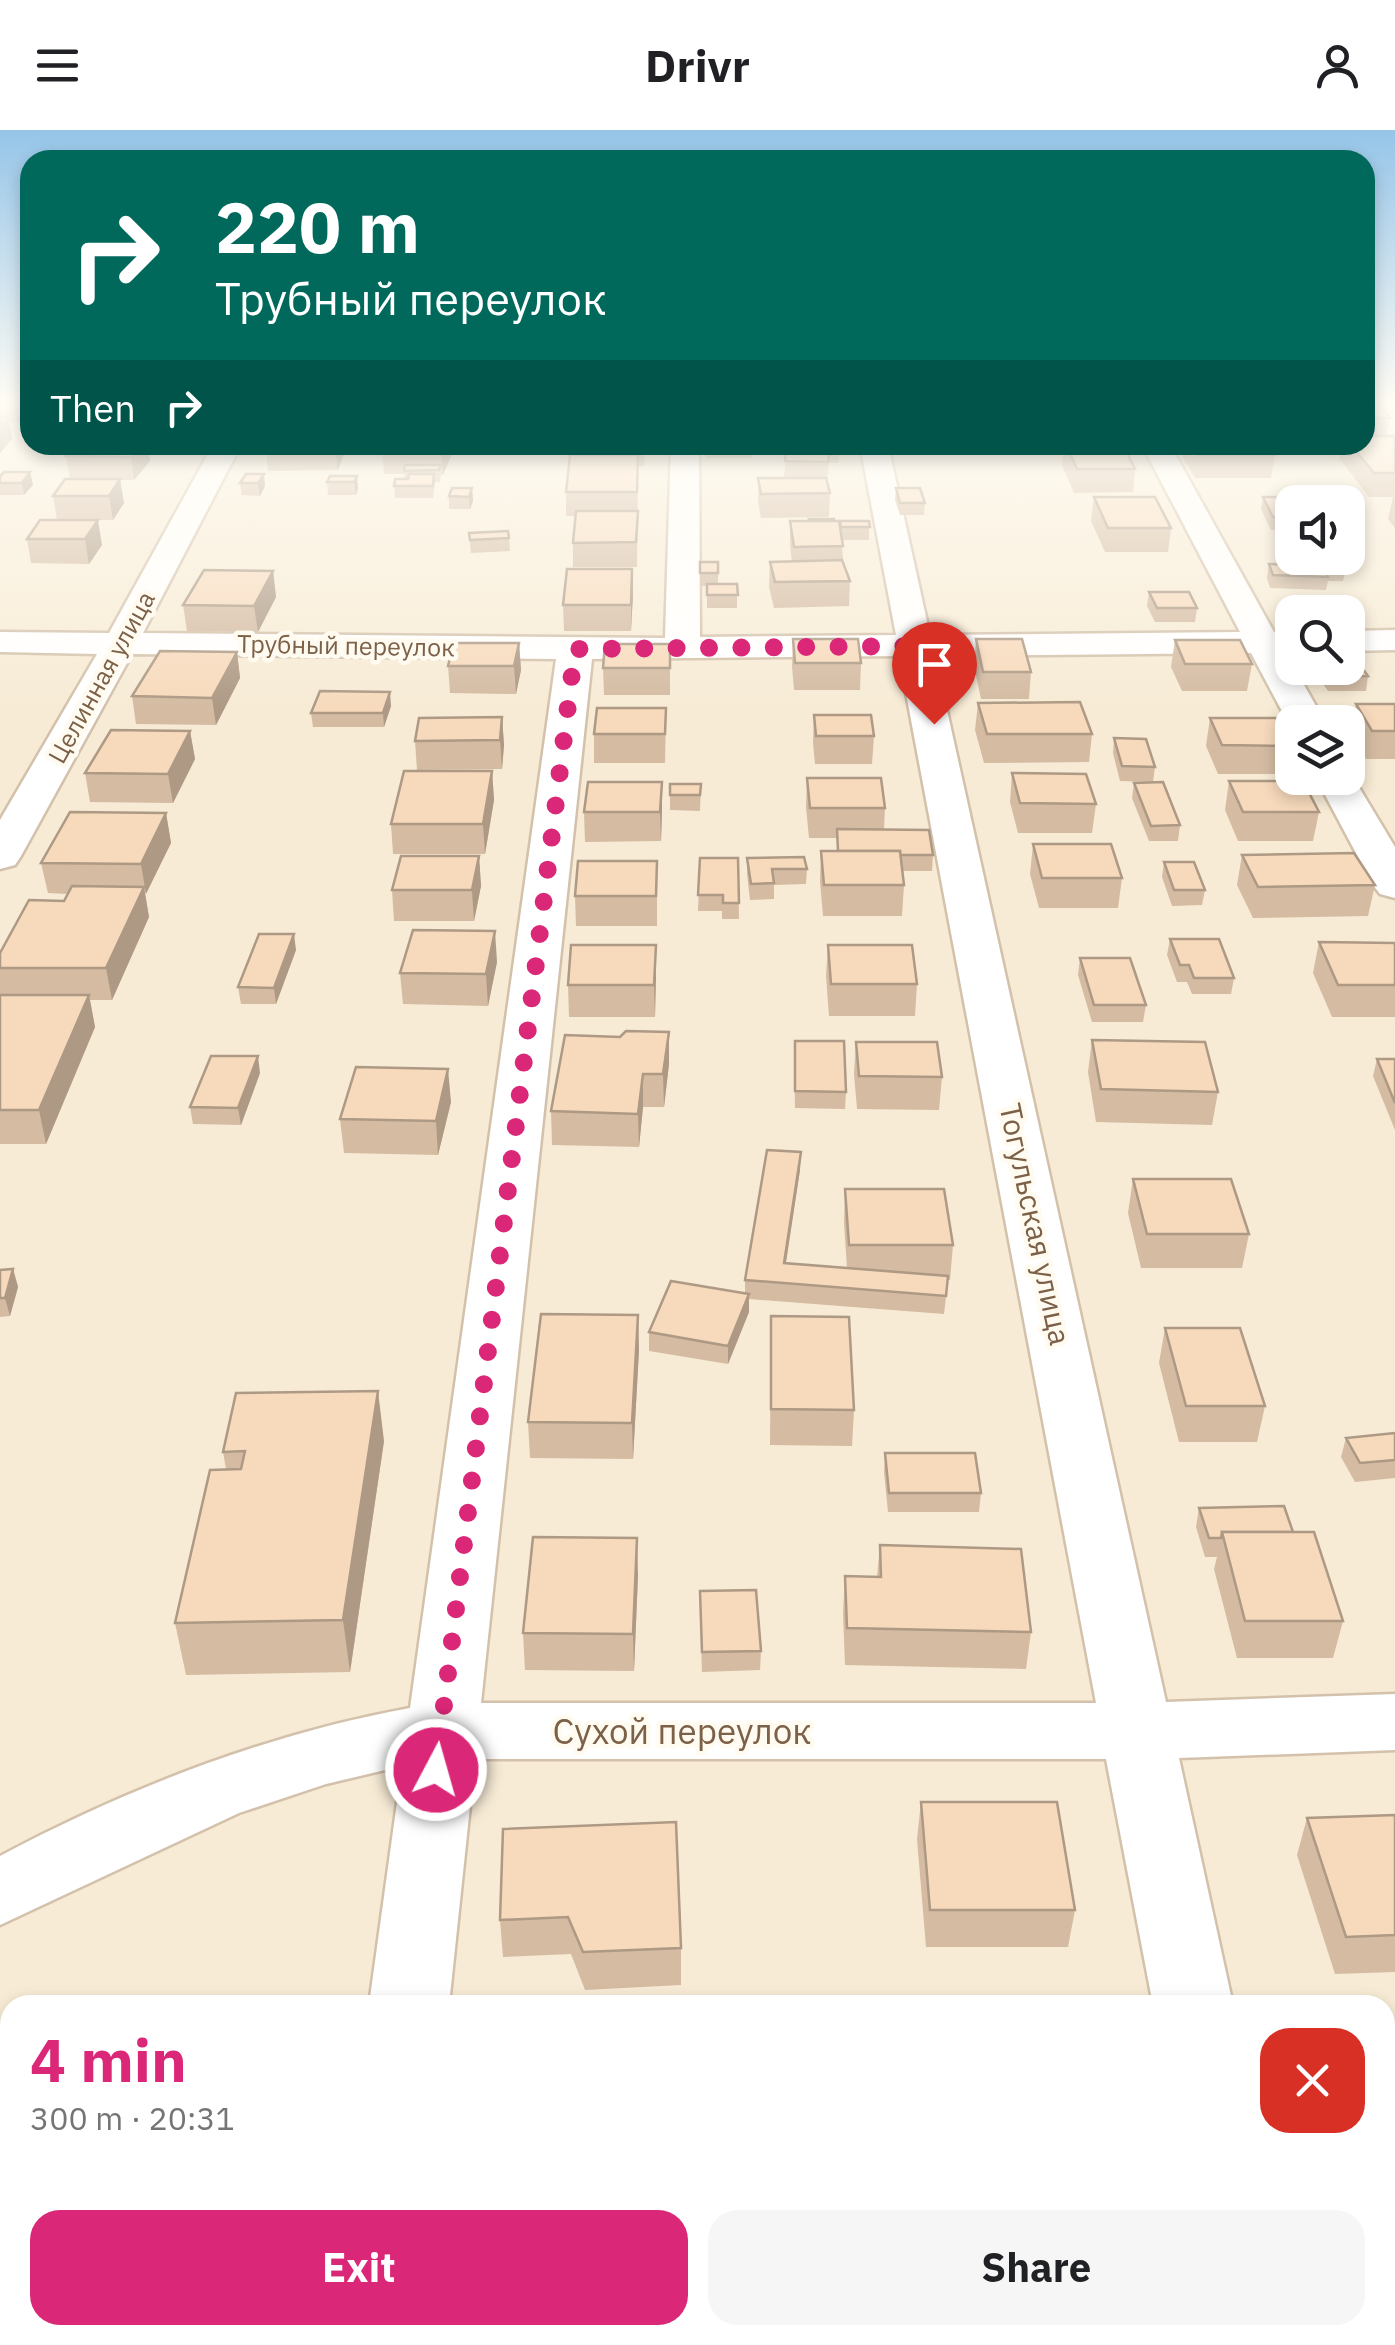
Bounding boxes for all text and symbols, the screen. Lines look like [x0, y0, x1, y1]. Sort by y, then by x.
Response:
text: Drivr [645, 36, 750, 94]
icon: menu [30, 38, 85, 93]
icon: person [1310, 38, 1365, 93]
text: 220 m [215, 181, 420, 272]
icon: right [50, 190, 180, 320]
text: Трубный переулок [215, 269, 607, 327]
icon: right [156, 380, 211, 435]
text: Then [50, 383, 136, 432]
map controls [1275, 485, 1365, 795]
button: sound [1275, 485, 1365, 575]
street label: Целинная улица [40, 585, 162, 769]
button: search [1275, 595, 1365, 685]
pin [892, 622, 977, 725]
street label: Трубный переулок [237, 627, 455, 663]
icon: arrive [907, 637, 962, 692]
button: layers [1275, 705, 1365, 795]
street label: Тогульская улица [991, 1100, 1081, 1348]
street label: Сухой переулок [552, 1708, 812, 1754]
position arrow [384, 1718, 488, 1822]
text: 4 min [30, 2020, 187, 2099]
button: close [1260, 2028, 1365, 2133]
text: 300 m · 20:31 [30, 2097, 235, 2139]
button: Exit [30, 2210, 688, 2325]
button: Share [708, 2210, 1365, 2325]

